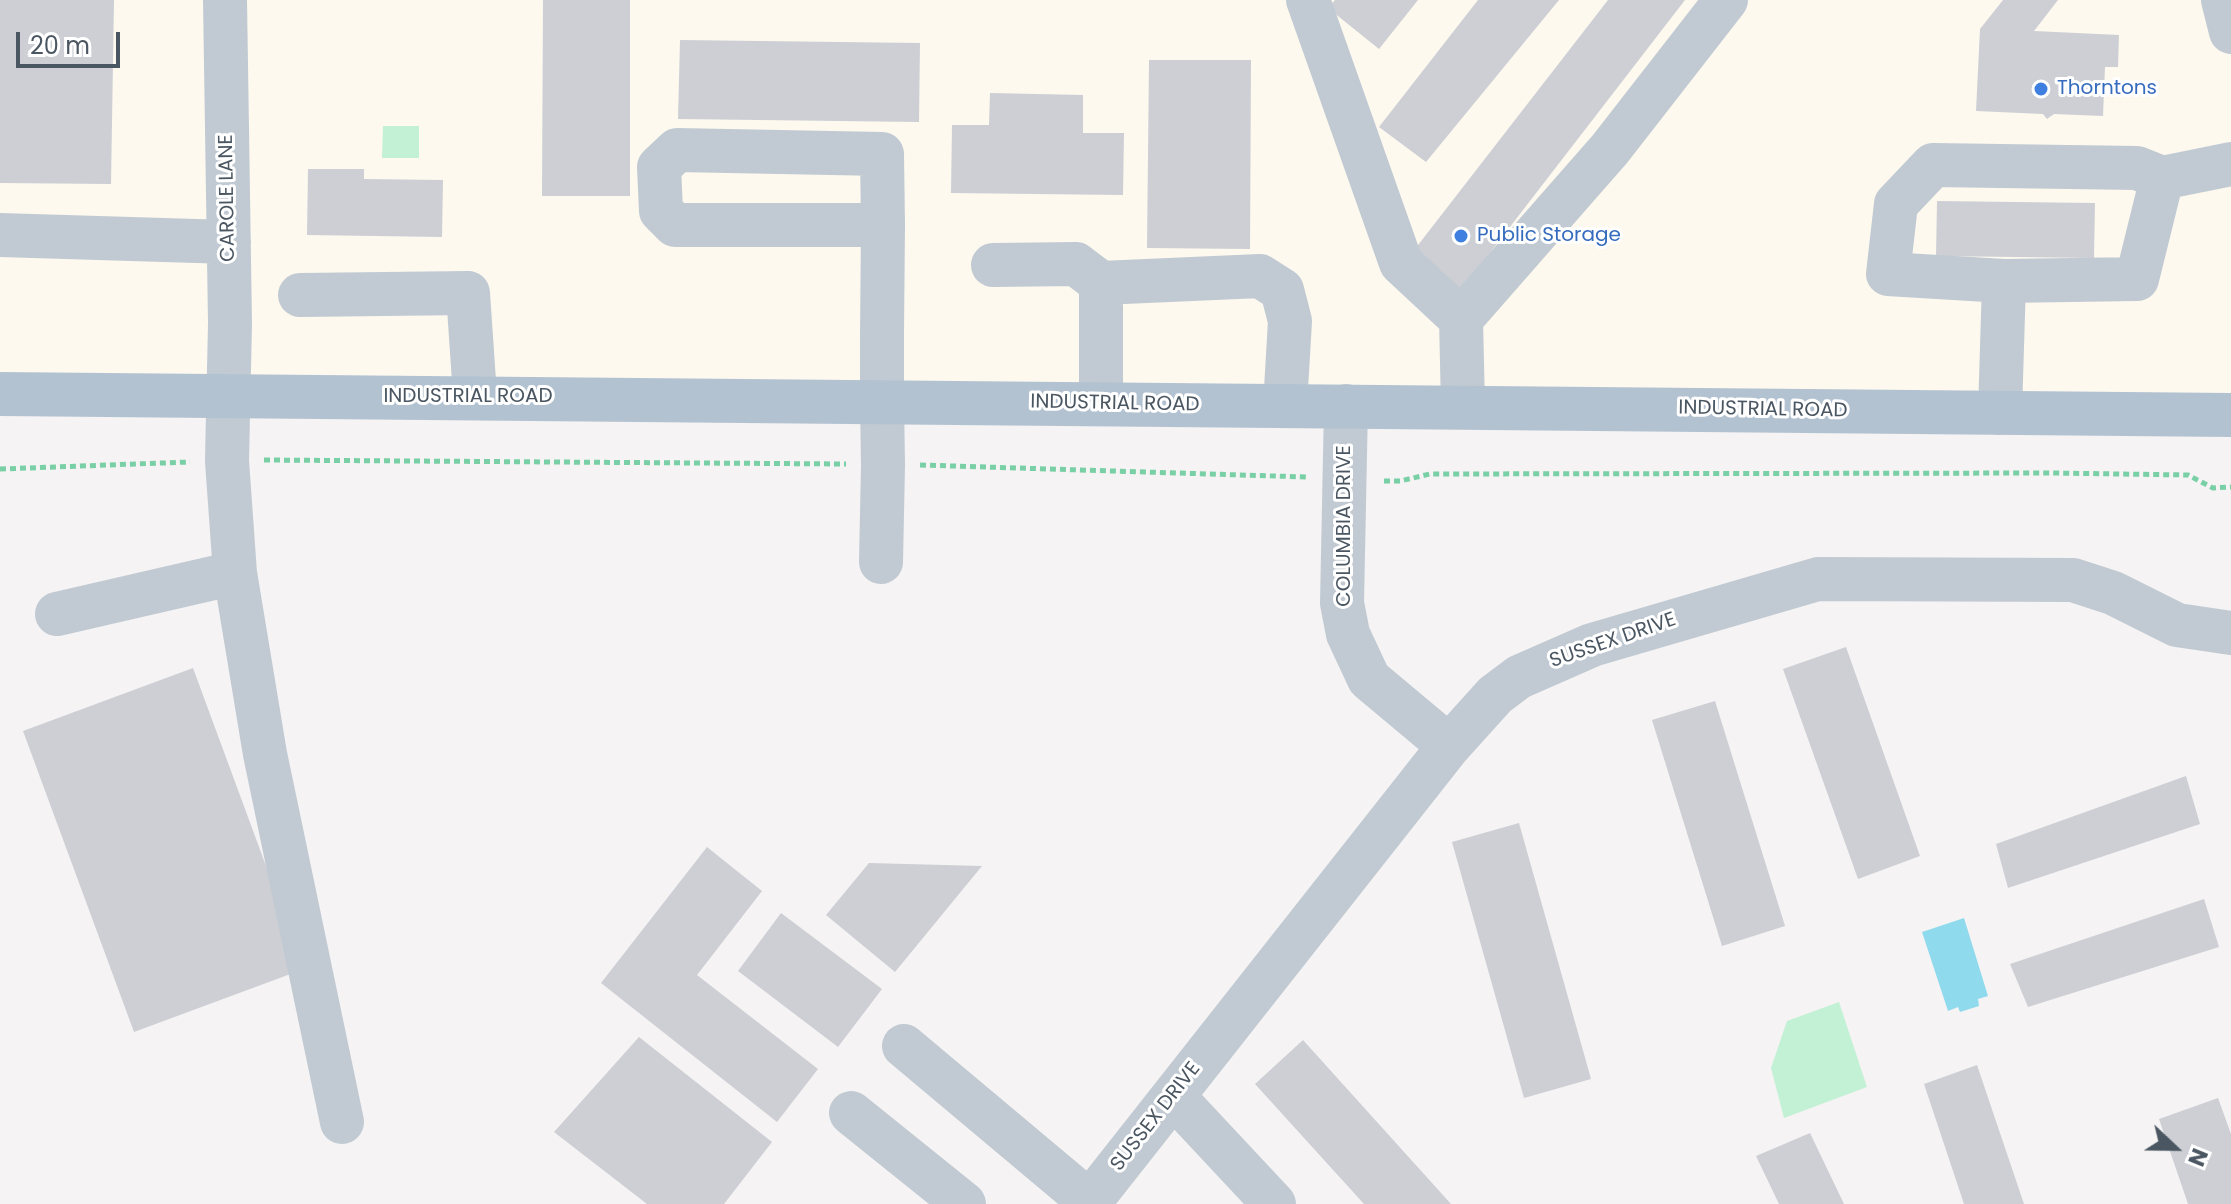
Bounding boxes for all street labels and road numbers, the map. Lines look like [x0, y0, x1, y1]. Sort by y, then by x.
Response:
street label: CAROLE LANE [215, 134, 241, 262]
street label: INDUSTRIAL ROAD [383, 385, 553, 409]
street label: INDUSTRIAL ROAD [1030, 391, 1200, 417]
street label: INDUSTRIAL ROAD [1678, 397, 1848, 423]
street label: COLUMBIA DRIVE [1333, 445, 1357, 607]
street label: SUSSEX DRIVE [1547, 608, 1679, 674]
street label: SUSSEX DRIVE [1106, 1058, 1206, 1176]

